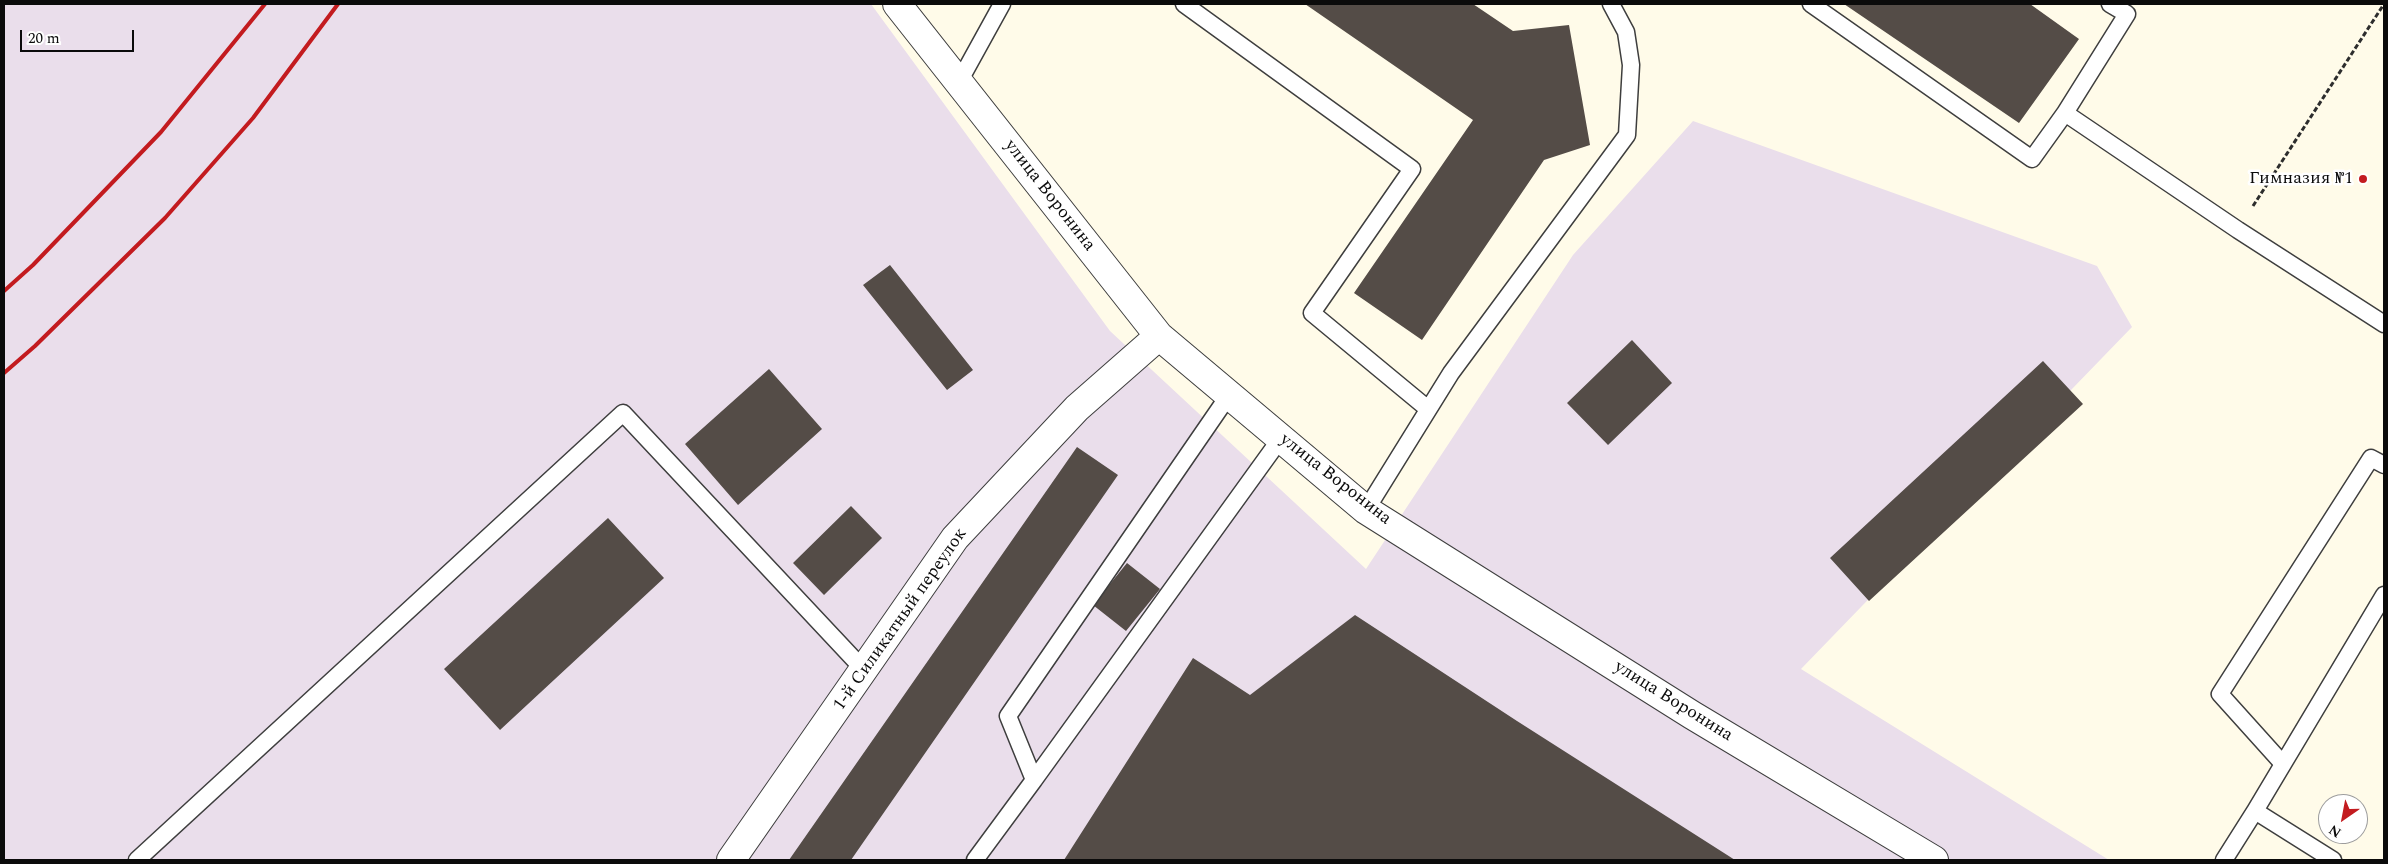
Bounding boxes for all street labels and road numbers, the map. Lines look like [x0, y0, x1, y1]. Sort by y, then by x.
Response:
street label: улица Воронина [999, 136, 1099, 256]
street label: улица Воронина [1275, 430, 1395, 530]
street label: 1-й Силикатный переулок [830, 524, 972, 716]
street label: улица Воронина [1610, 657, 1736, 747]

